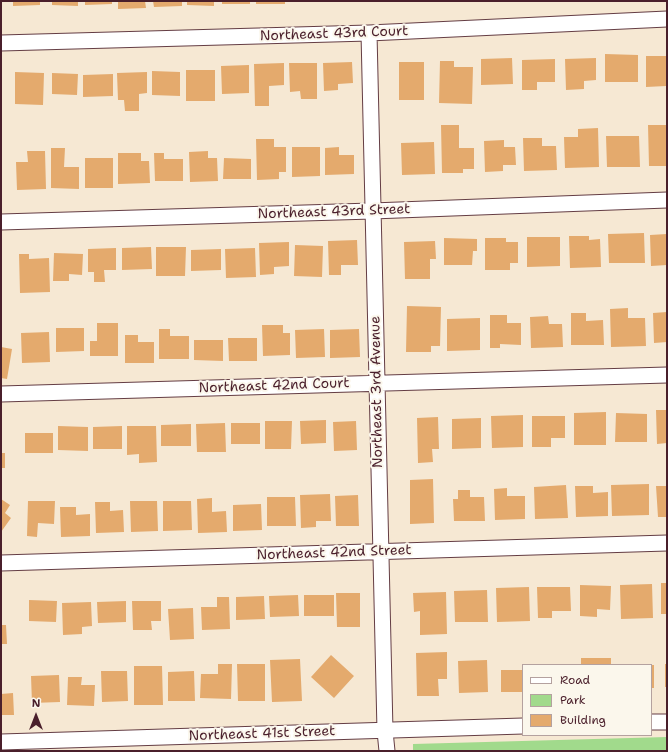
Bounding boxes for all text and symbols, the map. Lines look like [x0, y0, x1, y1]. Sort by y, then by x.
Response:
street label: Northeast 43rd Court [259, 23, 409, 45]
street label: Northeast 43rd Street [257, 201, 411, 223]
street label: Northeast 3rd Avenue [367, 316, 387, 468]
street label: Northeast 42nd Court [198, 375, 350, 397]
street label: Northeast 42nd Street [256, 542, 412, 564]
legend [522, 664, 652, 736]
text: Road [560, 672, 590, 688]
text: Park [560, 692, 586, 708]
north arrow [16, 696, 56, 736]
text: N [32, 696, 40, 711]
text: Building [560, 712, 606, 728]
street label: Northeast 41st Street [188, 723, 336, 745]

